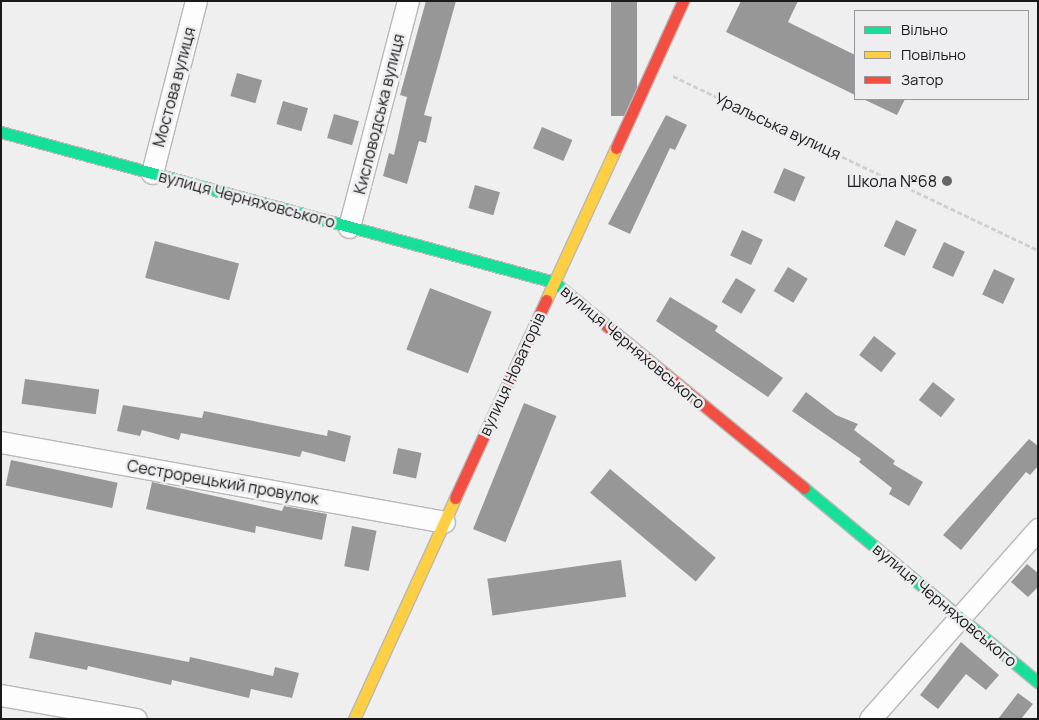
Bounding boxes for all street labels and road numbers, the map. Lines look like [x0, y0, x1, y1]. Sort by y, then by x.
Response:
street label: Мостова вулиця [149, 25, 199, 149]
street label: Кисловодська вулиця [350, 32, 408, 196]
street label: Уральська вулиця [712, 88, 844, 164]
street label: вулиця Черняховського [157, 166, 337, 232]
street label: вулиця Черняховського [557, 281, 709, 413]
street label: вулиця Новаторів [475, 309, 549, 439]
street label: Сестрорецький провулок [126, 456, 320, 508]
street label: вулиця Черняховського [869, 539, 1021, 671]

